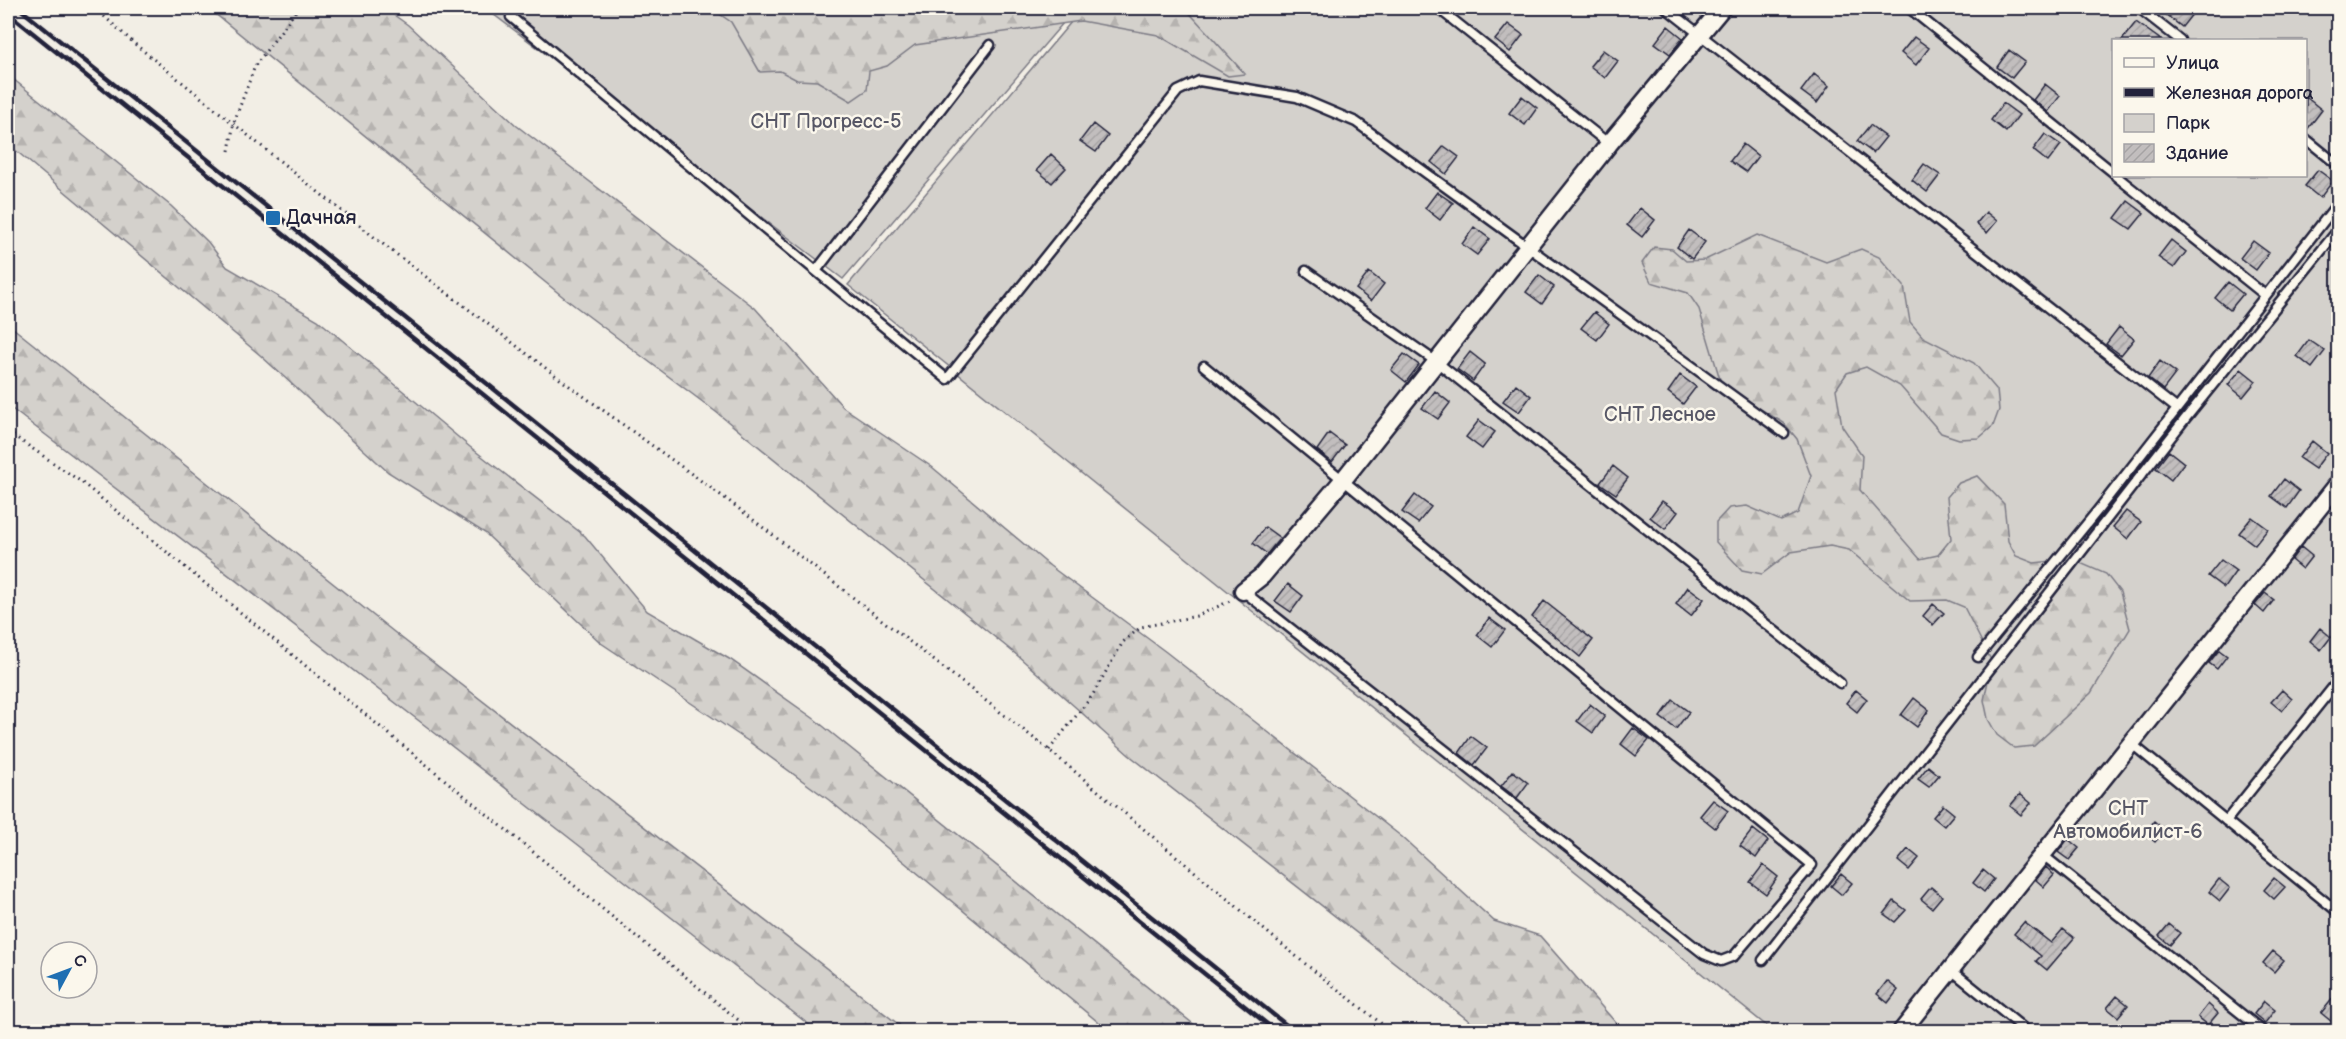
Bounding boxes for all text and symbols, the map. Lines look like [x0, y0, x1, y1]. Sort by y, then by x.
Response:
legend [2112, 39, 2307, 177]
text: Улица [2166, 53, 2220, 74]
text: Железная дорога [2166, 83, 2314, 104]
park label: СНТ Прогресс-5 [751, 110, 901, 134]
text: Парк [2166, 113, 2210, 134]
text: Здание [2166, 143, 2228, 164]
place label: Дачная [286, 206, 357, 230]
marker: Дачная [264, 209, 282, 227]
park label: СНТ Лесное [1604, 403, 1716, 427]
park label: СНТ Автомобилист-6 [2053, 797, 2202, 844]
north arrow [39, 940, 99, 1000]
text: С [68, 951, 90, 972]

